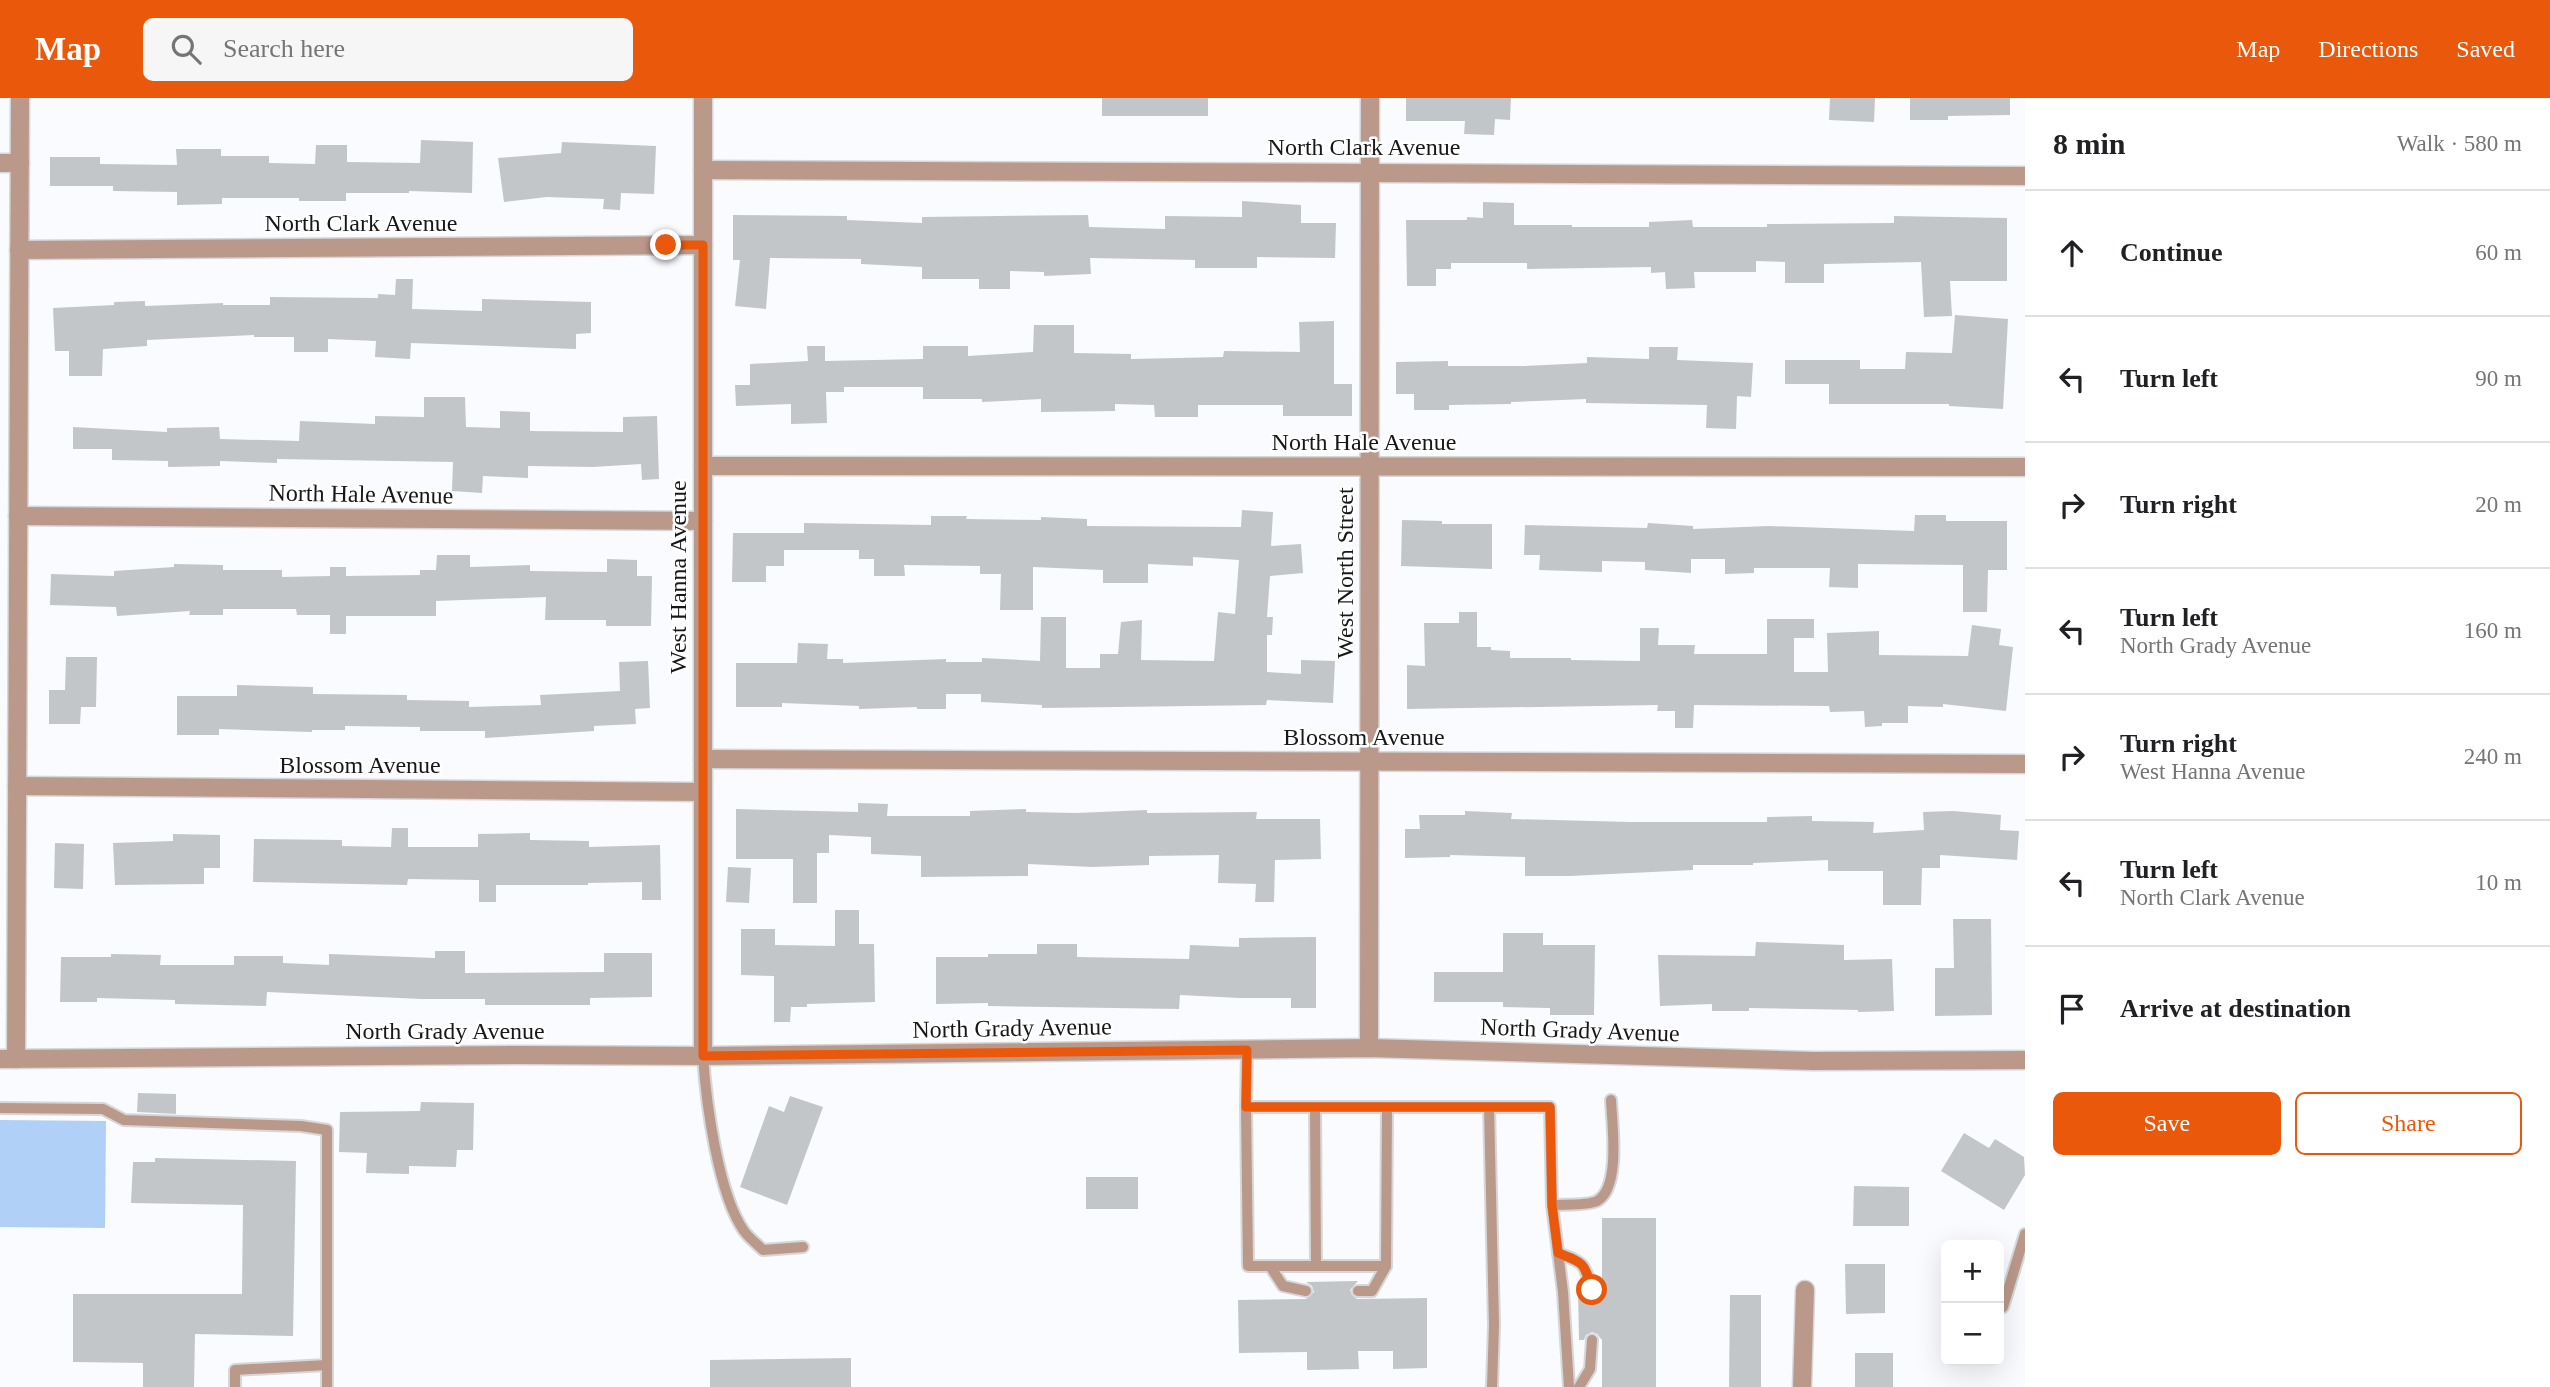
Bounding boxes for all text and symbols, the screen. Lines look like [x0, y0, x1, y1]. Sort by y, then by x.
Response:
search box [143, 18, 633, 81]
icon: search [167, 30, 205, 68]
text: Map [35, 31, 101, 67]
text: Search here [223, 34, 345, 63]
text: Map [2236, 36, 2280, 62]
text: Directions [2318, 36, 2418, 62]
text: Saved [2456, 36, 2515, 62]
text: 8 min [2053, 127, 2126, 160]
text: Walk · 580 m [2397, 131, 2522, 156]
street label: North Clark Avenue [1268, 134, 1460, 160]
street label: North Clark Avenue [265, 210, 457, 236]
route end [650, 229, 681, 260]
icon: ahead [2053, 234, 2091, 272]
text: Continue [2120, 238, 2223, 267]
text: 60 m [2475, 240, 2522, 265]
icon: left [2053, 360, 2091, 398]
text: Turn left [2120, 364, 2218, 393]
text: 90 m [2475, 366, 2522, 391]
street label: North Hale Avenue [1272, 429, 1456, 455]
street label: North Hale Avenue [268, 479, 454, 509]
street label: West Hanna Avenue [665, 480, 691, 674]
icon: right [2053, 486, 2091, 524]
street label: West North Street [1332, 487, 1358, 659]
text: Turn right [2120, 490, 2237, 519]
text: 20 m [2475, 492, 2522, 517]
text: Turn left [2120, 603, 2218, 632]
icon: left [2053, 612, 2091, 650]
text: 160 m [2464, 618, 2522, 643]
text: North Grady Avenue [2120, 633, 2311, 658]
street label: Blossom Avenue [1283, 724, 1445, 750]
text: Turn right [2120, 729, 2237, 758]
icon: right [2053, 738, 2091, 776]
text: 240 m [2464, 744, 2522, 769]
street label: Blossom Avenue [279, 752, 441, 778]
text: West Hanna Avenue [2120, 759, 2306, 784]
text: Turn left [2120, 855, 2218, 884]
icon: left [2053, 864, 2091, 902]
text: 10 m [2475, 870, 2522, 895]
text: North Clark Avenue [2120, 885, 2305, 910]
icon: arrive [2053, 990, 2091, 1028]
text: Arrive at destination [2120, 994, 2351, 1023]
street label: North Grady Avenue [912, 1013, 1112, 1043]
street label: North Grady Avenue [1480, 1014, 1680, 1046]
street label: North Grady Avenue [345, 1018, 545, 1044]
button: Save [2053, 1092, 2281, 1155]
button: Share [2295, 1092, 2522, 1155]
map controls [1941, 1240, 2004, 1366]
button: + [1941, 1240, 2004, 1303]
route start [1576, 1274, 1607, 1305]
button: − [1941, 1303, 2004, 1366]

